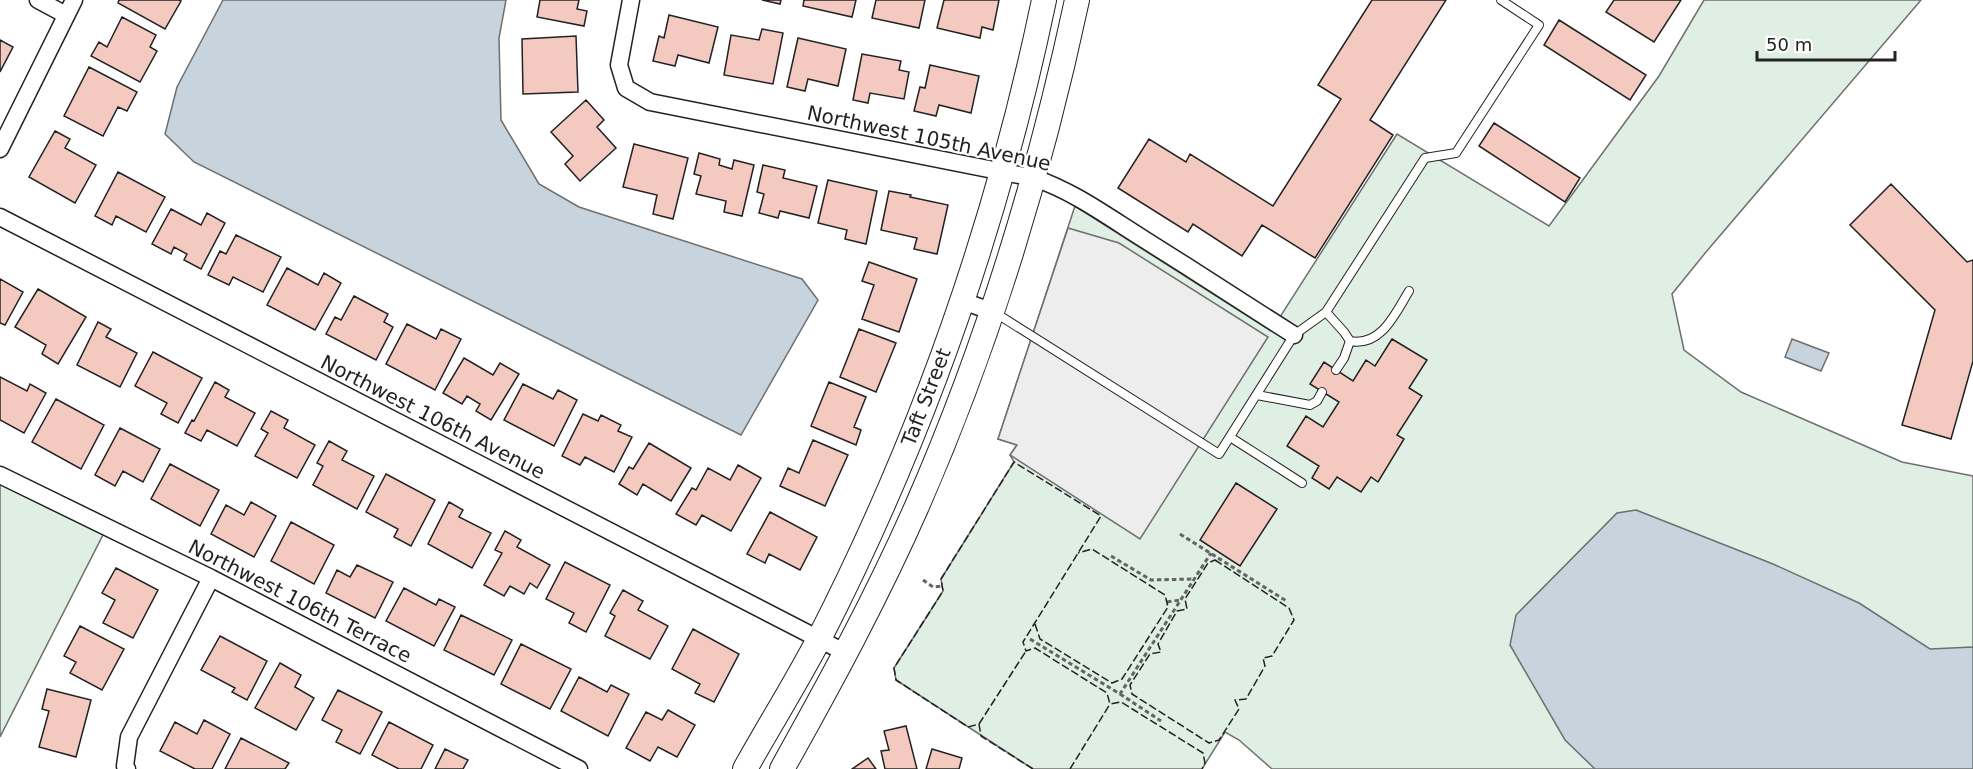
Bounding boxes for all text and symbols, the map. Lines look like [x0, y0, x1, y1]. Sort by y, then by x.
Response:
scale bar [1757, 24, 1895, 62]
text: 50 m [1766, 34, 1812, 55]
street label: Northwest 105th Avenue [805, 100, 1053, 176]
street label: Taft Street [896, 345, 956, 450]
street label: Northwest 106th Avenue [317, 350, 549, 484]
street label: Northwest 106th Terrace [184, 534, 416, 668]

